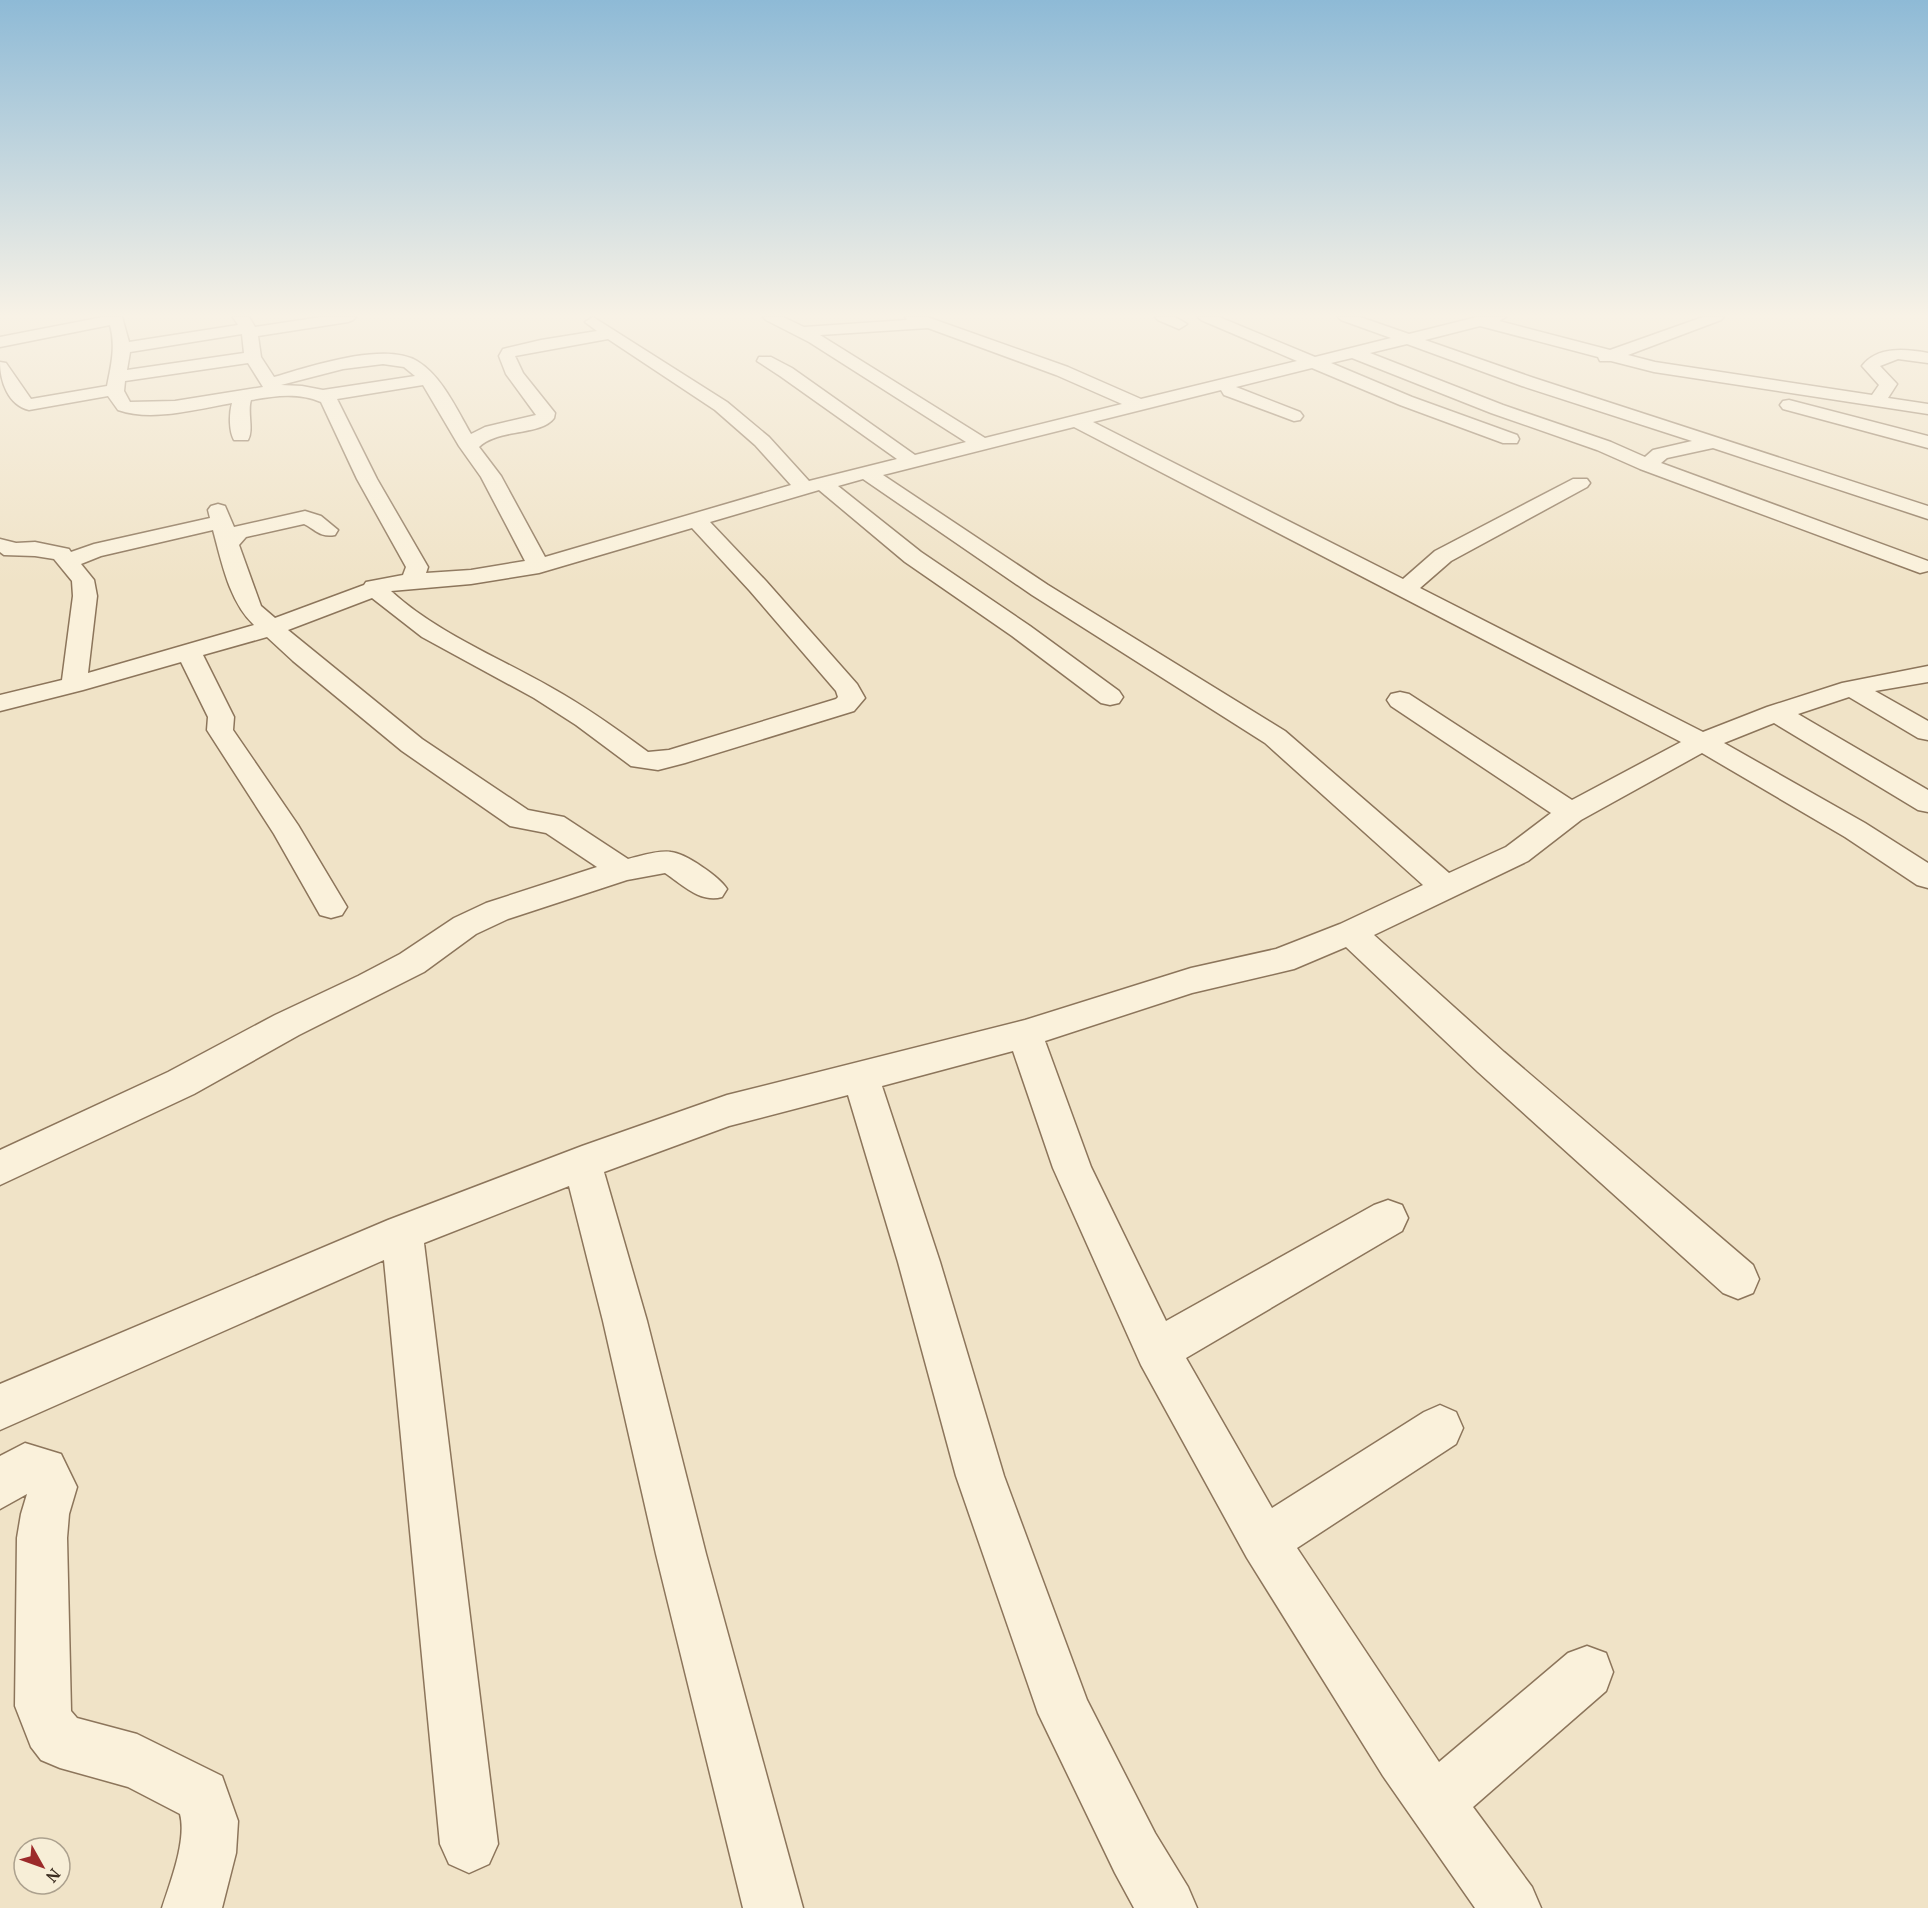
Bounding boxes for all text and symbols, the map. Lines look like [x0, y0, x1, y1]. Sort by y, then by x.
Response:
north arrow [12, 1836, 72, 1896]
text: N [41, 1864, 66, 1887]

